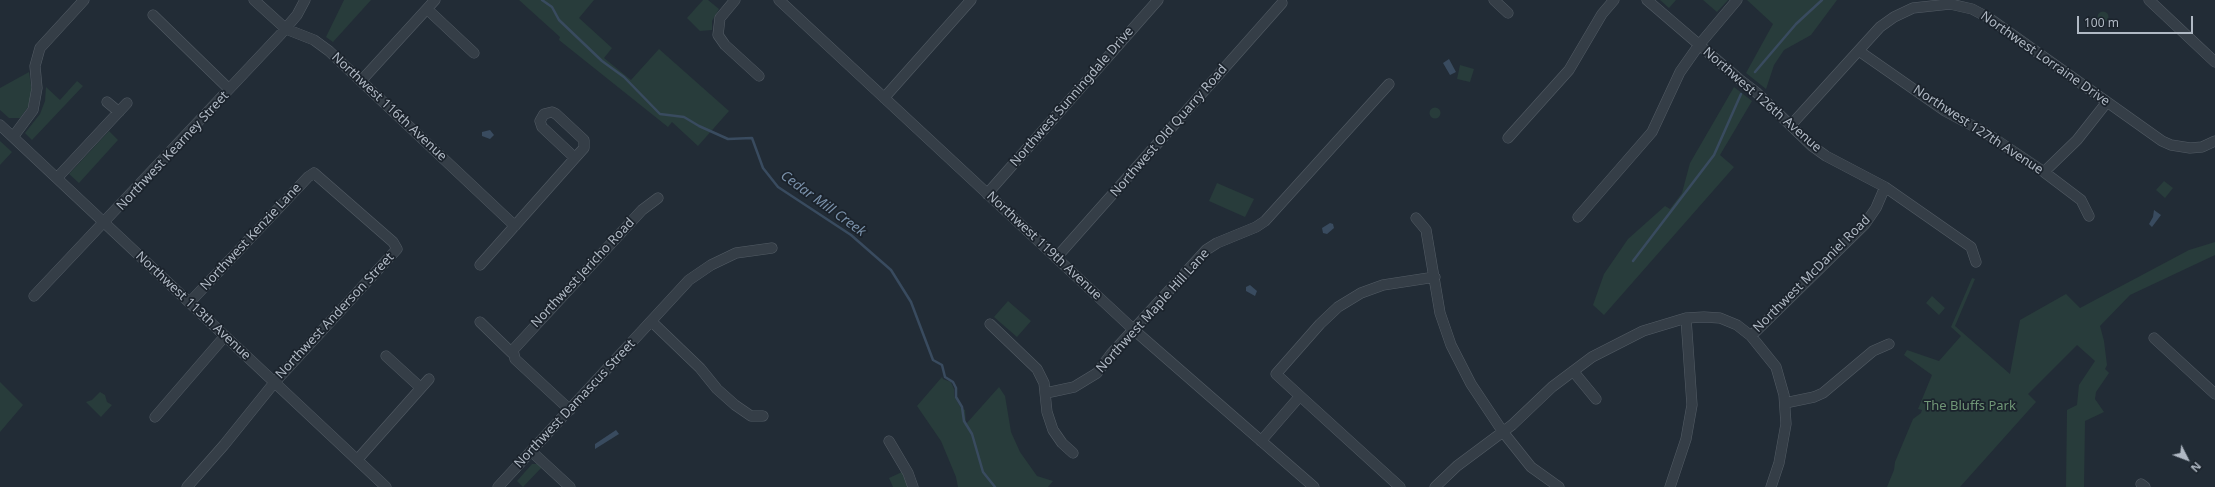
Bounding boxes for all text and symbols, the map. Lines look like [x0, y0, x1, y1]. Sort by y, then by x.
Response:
street label: Northwest Lorraine Drive [1977, 8, 2113, 110]
scale bar [2079, 8, 2195, 34]
text: 100 m [2084, 14, 2119, 31]
street label: Northwest Sunningdale Drive [1007, 24, 1137, 170]
street label: Northwest 126th Avenue [1700, 44, 1824, 156]
street label: Northwest 116th Avenue [328, 50, 450, 164]
street label: Northwest Old Quarry Road [1107, 62, 1231, 200]
street label: Northwest 127th Avenue [1910, 82, 2046, 178]
street label: Northwest Kearney Street [114, 88, 232, 214]
water label: Cedar Mill Creek [777, 167, 869, 241]
street label: Northwest Kenzie Lane [197, 180, 305, 294]
street label: Northwest 119th Avenue [983, 189, 1105, 303]
street label: Northwest McDaniel Road [1750, 212, 1874, 336]
street label: Northwest Jericho Road [528, 215, 638, 331]
street label: Northwest Maple Hill Lane [1093, 246, 1213, 376]
street label: Northwest 113th Avenue [132, 249, 254, 363]
street label: Northwest Anderson Street [273, 250, 397, 382]
street label: Northwest Damascus Street [511, 336, 639, 472]
park label: The Bluffs Park [1924, 398, 2016, 414]
north arrow [2167, 439, 2207, 479]
text: N [2188, 459, 2205, 476]

